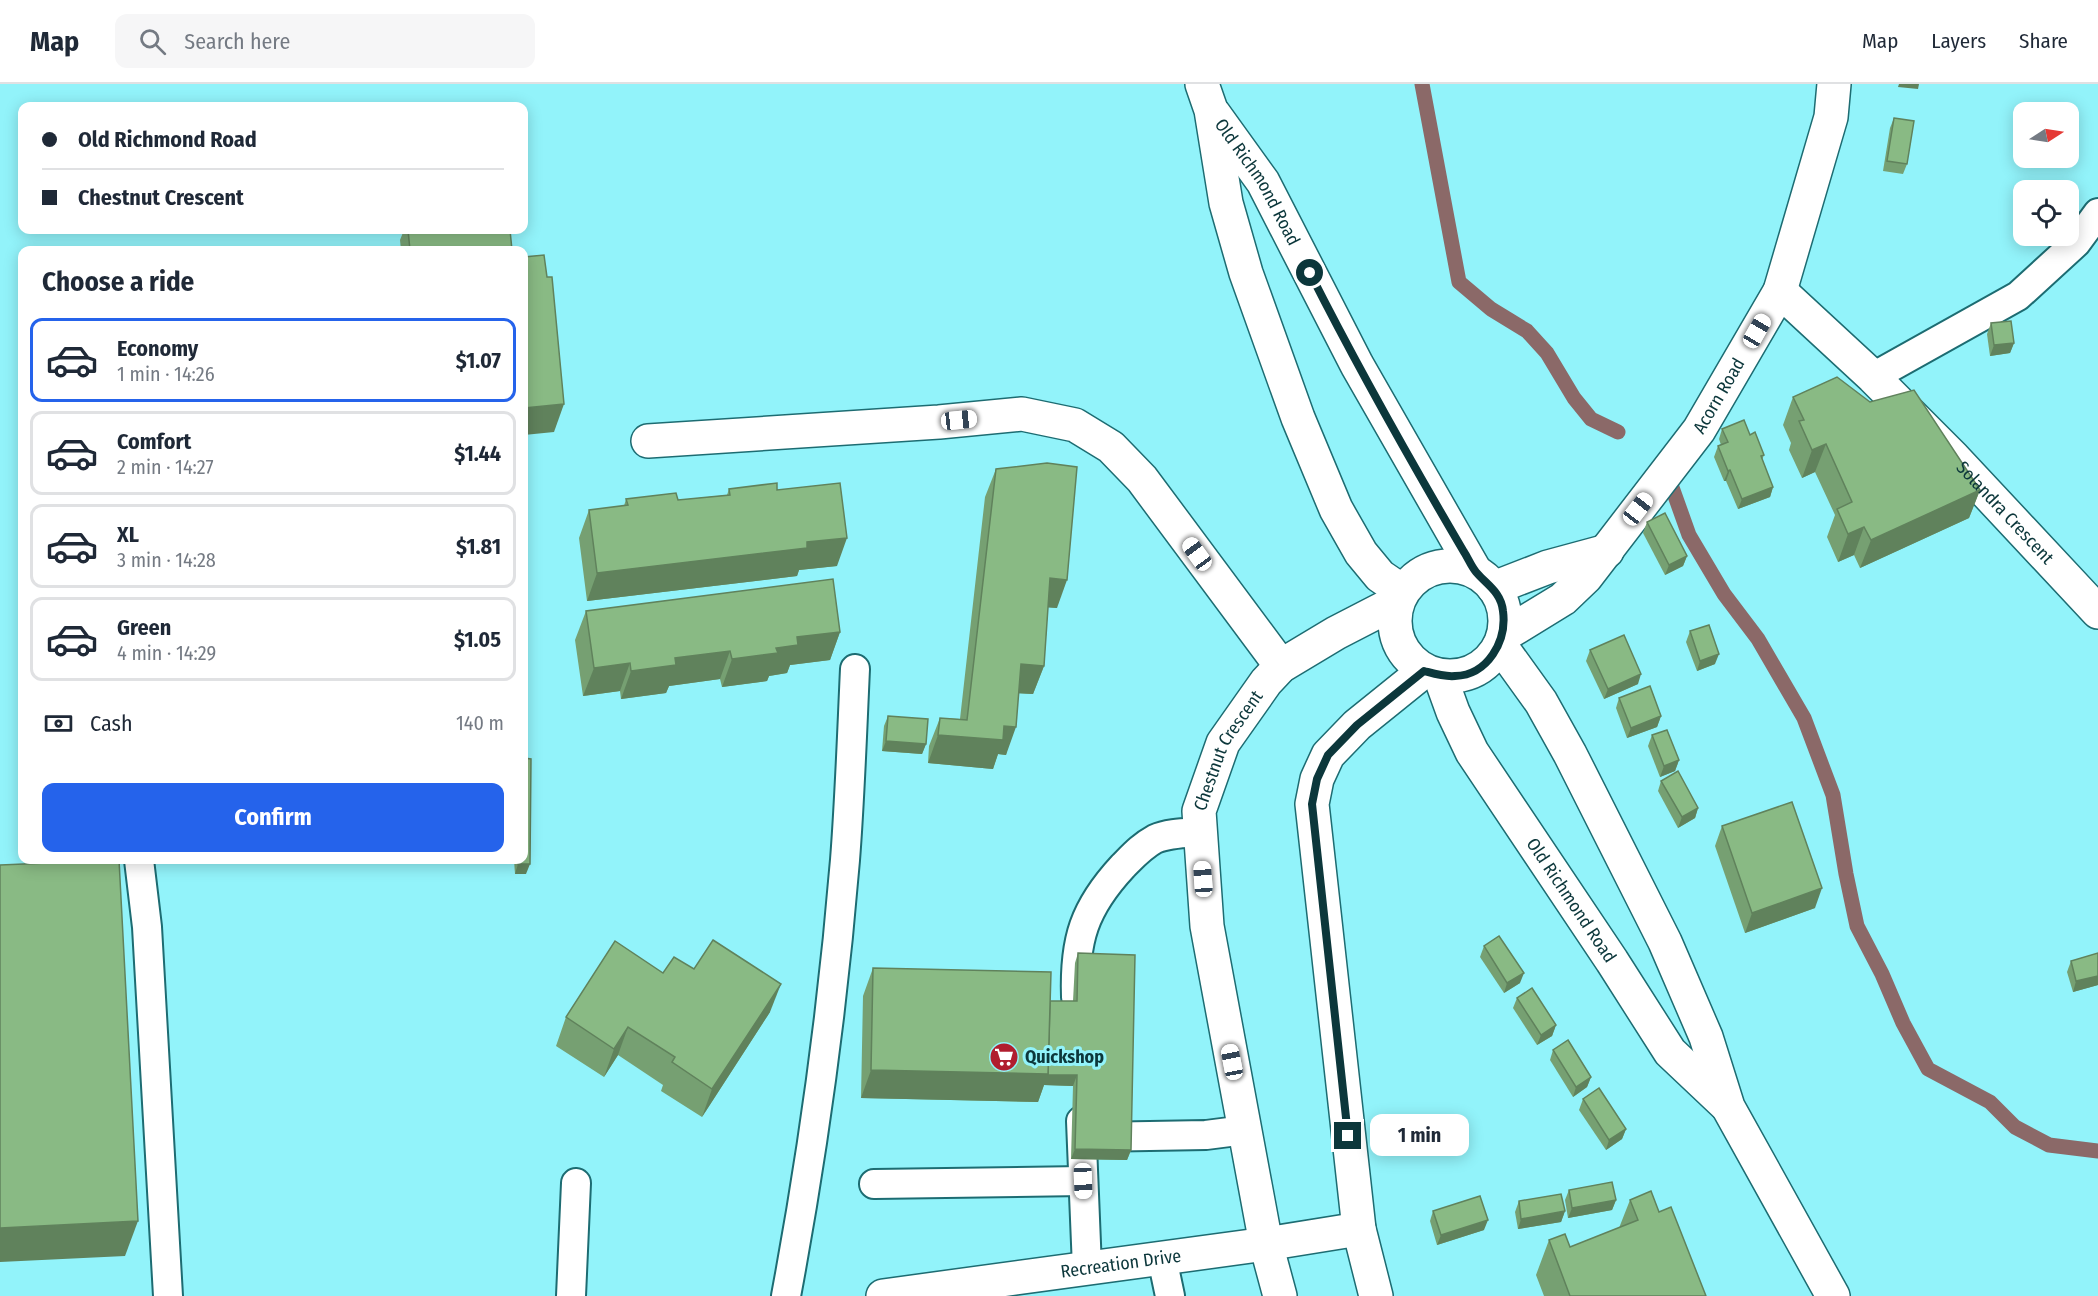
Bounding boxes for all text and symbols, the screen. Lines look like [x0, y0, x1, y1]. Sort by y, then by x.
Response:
search box [115, 14, 535, 68]
text: Map [30, 25, 79, 58]
icon: search [136, 25, 169, 58]
text: Search here [184, 28, 290, 55]
text: Map [1862, 28, 1898, 54]
text: Layers [1931, 28, 1986, 54]
text: Share [2019, 28, 2068, 54]
north arrow [2013, 102, 2079, 168]
map controls [2013, 102, 2079, 246]
street label: Old Richmond Road [1210, 114, 1305, 249]
text: Old Richmond Road [78, 126, 257, 153]
button: locate [2013, 180, 2079, 246]
text: Chestnut Crescent [78, 184, 244, 211]
route start [1296, 259, 1323, 286]
text: Choose a ride [42, 266, 194, 298]
car [1740, 311, 1774, 351]
icon: car [45, 333, 99, 387]
text: Economy [117, 335, 198, 362]
text: $1.07 [456, 347, 501, 374]
street label: Acorn Road [1688, 354, 1750, 437]
text: 1 min · 14:26 [117, 362, 215, 386]
car [940, 409, 978, 431]
icon: car [45, 426, 99, 480]
text: Comfort [117, 428, 191, 455]
text: $1.44 [454, 440, 501, 467]
text: 2 min · 14:27 [117, 455, 214, 479]
street label: Solandra Crescent [1952, 457, 2059, 569]
car [1620, 489, 1656, 529]
icon: car [45, 519, 99, 573]
text: XL [117, 521, 139, 548]
text: $1.81 [456, 533, 501, 560]
car [1179, 534, 1215, 574]
text: 3 min · 14:28 [117, 548, 216, 572]
icon: car [45, 612, 99, 666]
text: Green [117, 614, 171, 641]
text: $1.05 [454, 626, 501, 653]
text: 4 min · 14:29 [117, 641, 216, 665]
street label: Chestnut Crescent [1189, 686, 1268, 814]
icon: cash [42, 707, 75, 740]
text: Cash [90, 710, 133, 737]
text: 140 m [456, 711, 504, 735]
button: Confirm [42, 783, 504, 852]
street label: Old Richmond Road [1522, 834, 1621, 967]
car [1193, 860, 1213, 898]
supermarket icon: Quickshop [988, 1041, 1020, 1073]
car [1220, 1043, 1244, 1081]
place label: Quickshop [1025, 1046, 1104, 1068]
callout: 1 min [1369, 1115, 1468, 1157]
route end [1334, 1122, 1361, 1149]
text: 1 min [1398, 1123, 1441, 1147]
car [1073, 1163, 1093, 1199]
street label: Recreation Drive [1059, 1245, 1183, 1283]

